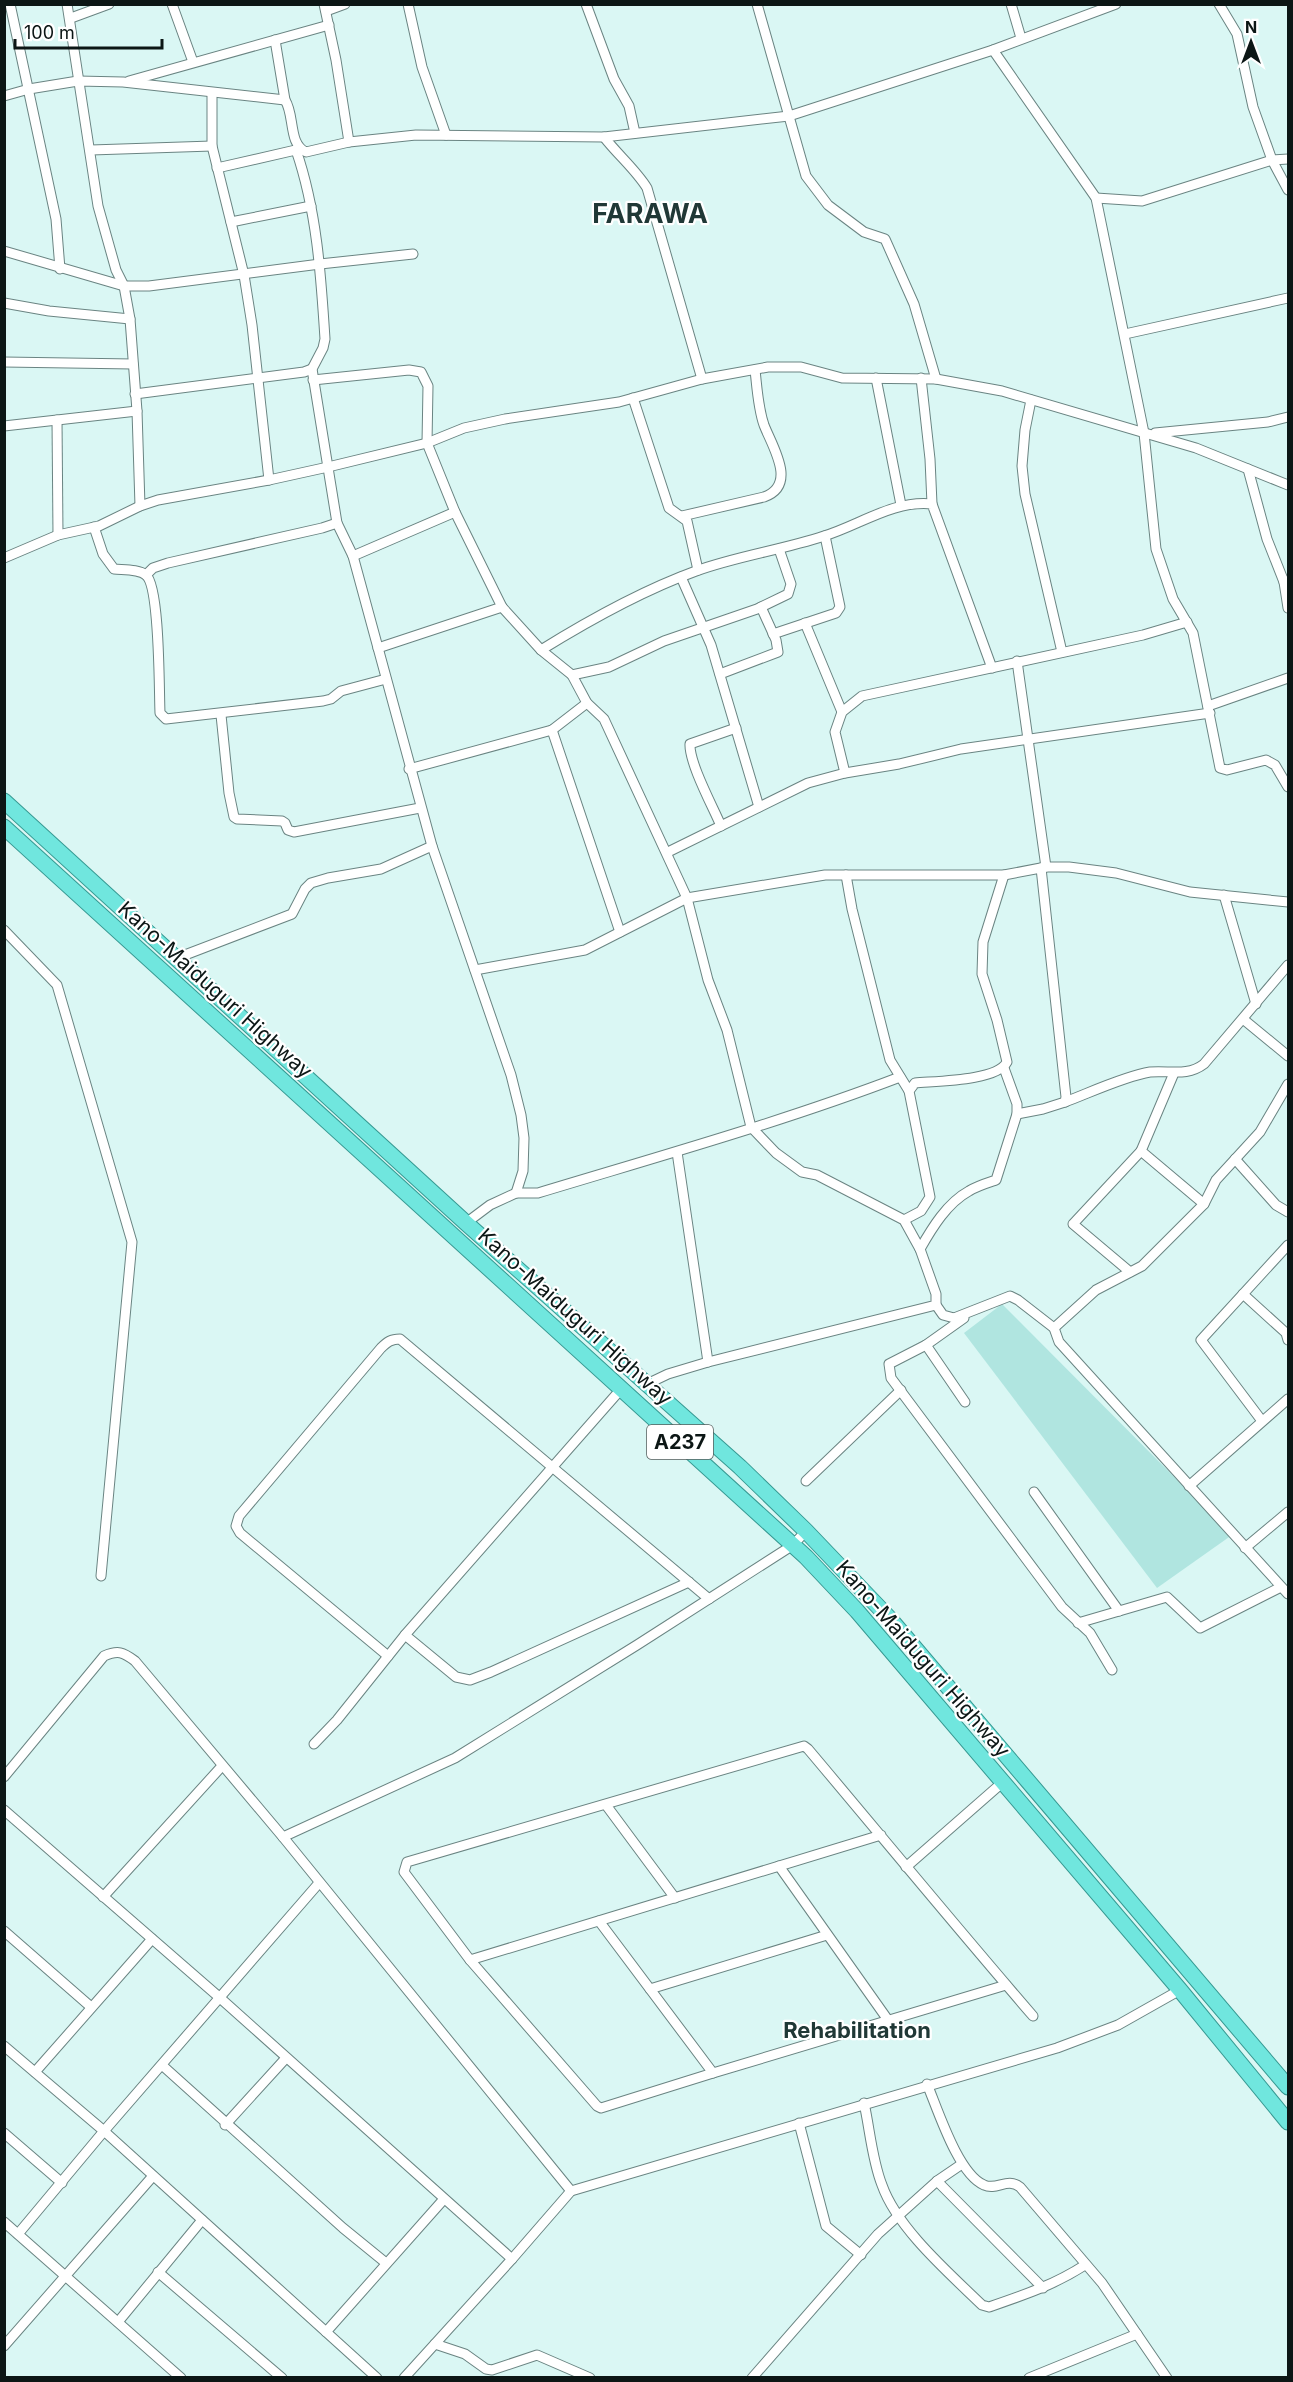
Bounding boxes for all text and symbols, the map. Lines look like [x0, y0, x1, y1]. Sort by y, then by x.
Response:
scale bar [15, 12, 162, 50]
north arrow [1221, 12, 1281, 72]
text: N [1245, 17, 1257, 37]
text: 100 m [24, 22, 75, 43]
district label: FARAWA [592, 197, 708, 230]
street label: Kano-Maiduguri Highway [113, 896, 318, 1084]
street label: Kano-Maiduguri Highway [473, 1223, 678, 1411]
road number: A237 [647, 1425, 713, 1459]
street label: Kano-Maiduguri Highway [831, 1555, 1016, 1762]
district label: Rehabilitation [783, 2017, 931, 2043]

